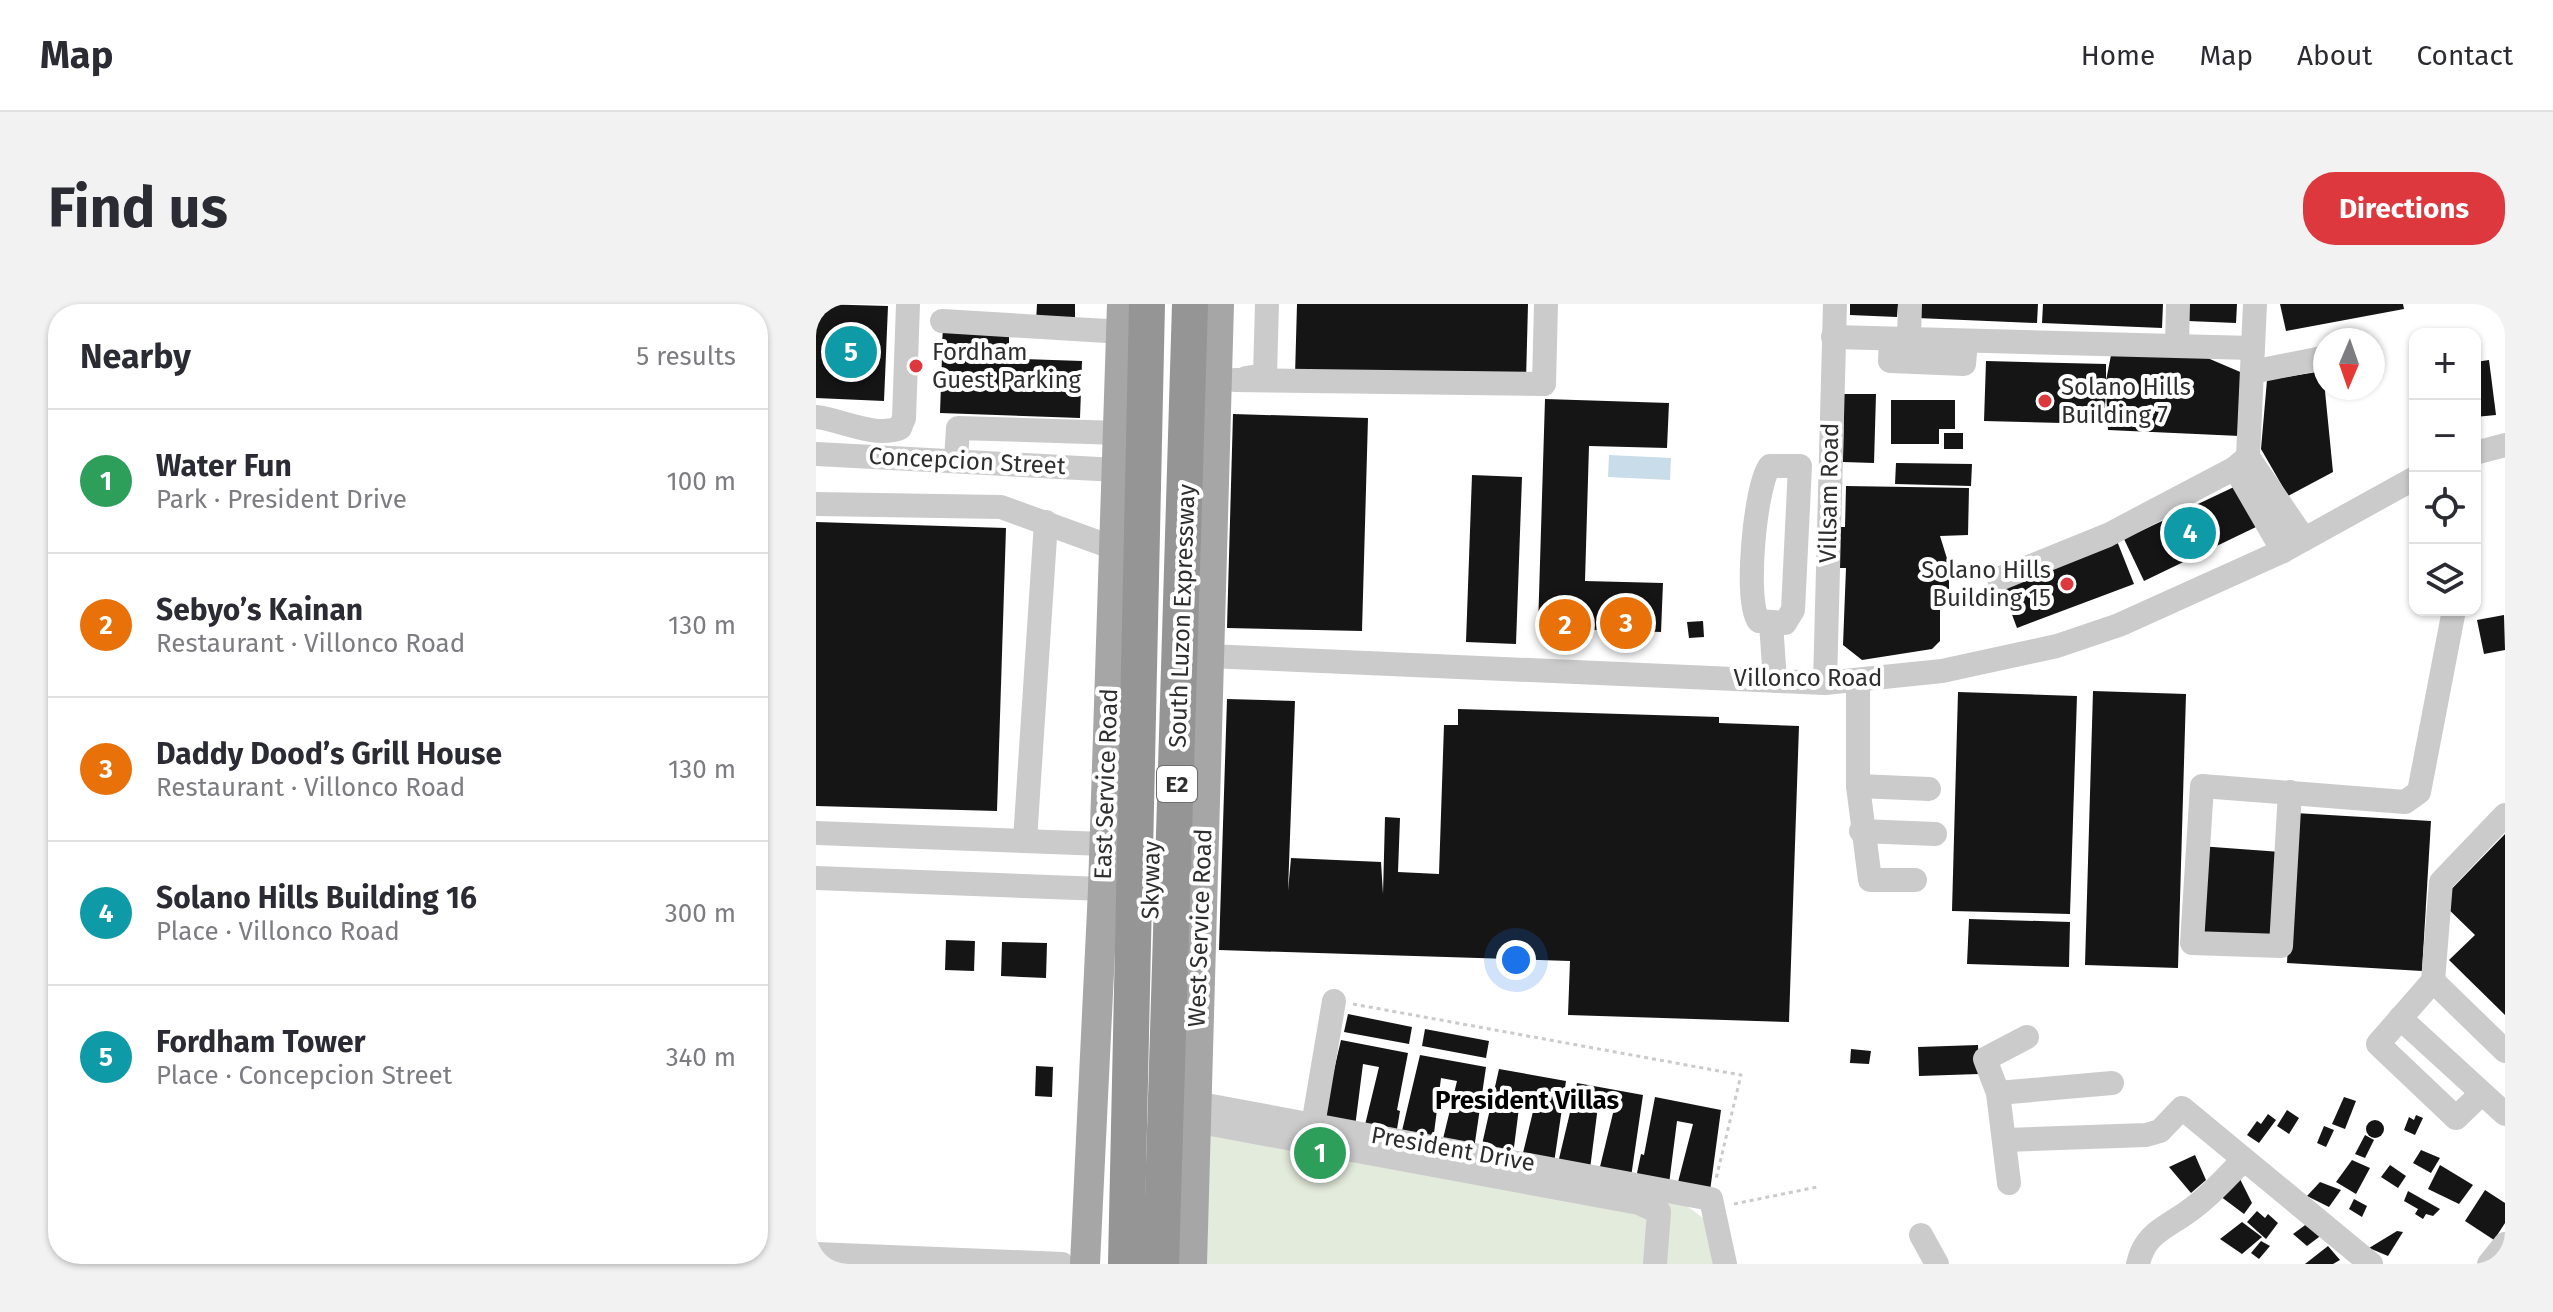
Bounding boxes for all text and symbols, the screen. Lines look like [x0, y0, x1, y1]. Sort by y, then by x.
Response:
text: Map [40, 32, 113, 78]
text: Home [2081, 39, 2155, 72]
text: Map [2199, 39, 2253, 72]
text: About [2297, 39, 2372, 72]
text: Contact [2416, 39, 2513, 72]
button: Directions [2303, 172, 2505, 245]
text: Find us [48, 175, 228, 242]
pin: 5 [825, 322, 877, 382]
north arrow [2313, 328, 2385, 400]
map controls [2409, 328, 2481, 616]
button: + [2409, 328, 2481, 400]
text: Nearby [80, 336, 191, 377]
place label: Fordham Guest Parking [932, 338, 1081, 394]
text: 5 results [636, 341, 736, 372]
marker: Fordham Guest Parking [907, 357, 925, 375]
place label: Solano Hills Building 7 [2061, 373, 2191, 429]
marker: Solano Hills Building 7 [2036, 392, 2054, 410]
button: − [2409, 400, 2481, 472]
street label: Villsam Road [1814, 423, 1844, 563]
street label: Concepcion Street [868, 442, 1067, 480]
text: Water Fun [156, 448, 292, 484]
text: 1 [100, 466, 112, 497]
text: 100 m [667, 466, 736, 497]
button: locate [2409, 472, 2481, 544]
street label: South Luzon Expressway [1163, 483, 1201, 749]
text: Park · President Drive [156, 484, 407, 515]
pin: 4 [2164, 503, 2216, 563]
button: layers [2409, 544, 2481, 616]
place label: Solano Hills Building 15 [1921, 556, 2051, 612]
marker: Solano Hills Building 15 [2058, 575, 2076, 593]
text: Sebyo’s Kainan [156, 592, 363, 628]
pin: 3 [1600, 593, 1652, 653]
pin: 2 [1539, 595, 1591, 655]
text: 2 [99, 610, 113, 641]
text: 130 m [668, 610, 736, 641]
text: Restaurant · Villonco Road [156, 628, 465, 659]
street label: Villonco Road [1734, 664, 1882, 692]
street label: East Service Road [1089, 688, 1123, 880]
text: Daddy Dood’s Grill House [156, 736, 502, 772]
text: 3 [99, 754, 113, 785]
text: 130 m [668, 754, 736, 785]
road number: E2 [1157, 766, 1197, 802]
text: Restaurant · Villonco Road [156, 772, 465, 803]
street label: West Service Road [1183, 828, 1217, 1028]
street label: Skyway [1136, 840, 1166, 920]
text: Solano Hills Building 16 [156, 880, 477, 916]
text: 4 [99, 898, 113, 929]
text: 300 m [665, 898, 736, 929]
text: Place · Villonco Road [156, 916, 400, 947]
your location [1496, 940, 1536, 980]
text: Fordham Tower [156, 1024, 366, 1060]
text: 5 [99, 1042, 113, 1073]
text: 340 m [666, 1042, 736, 1073]
text: Place · Concepcion Street [156, 1060, 452, 1091]
district label: President Villas [1435, 1085, 1620, 1116]
street label: President Drive [1369, 1121, 1537, 1177]
pin: 1 [1294, 1123, 1346, 1183]

